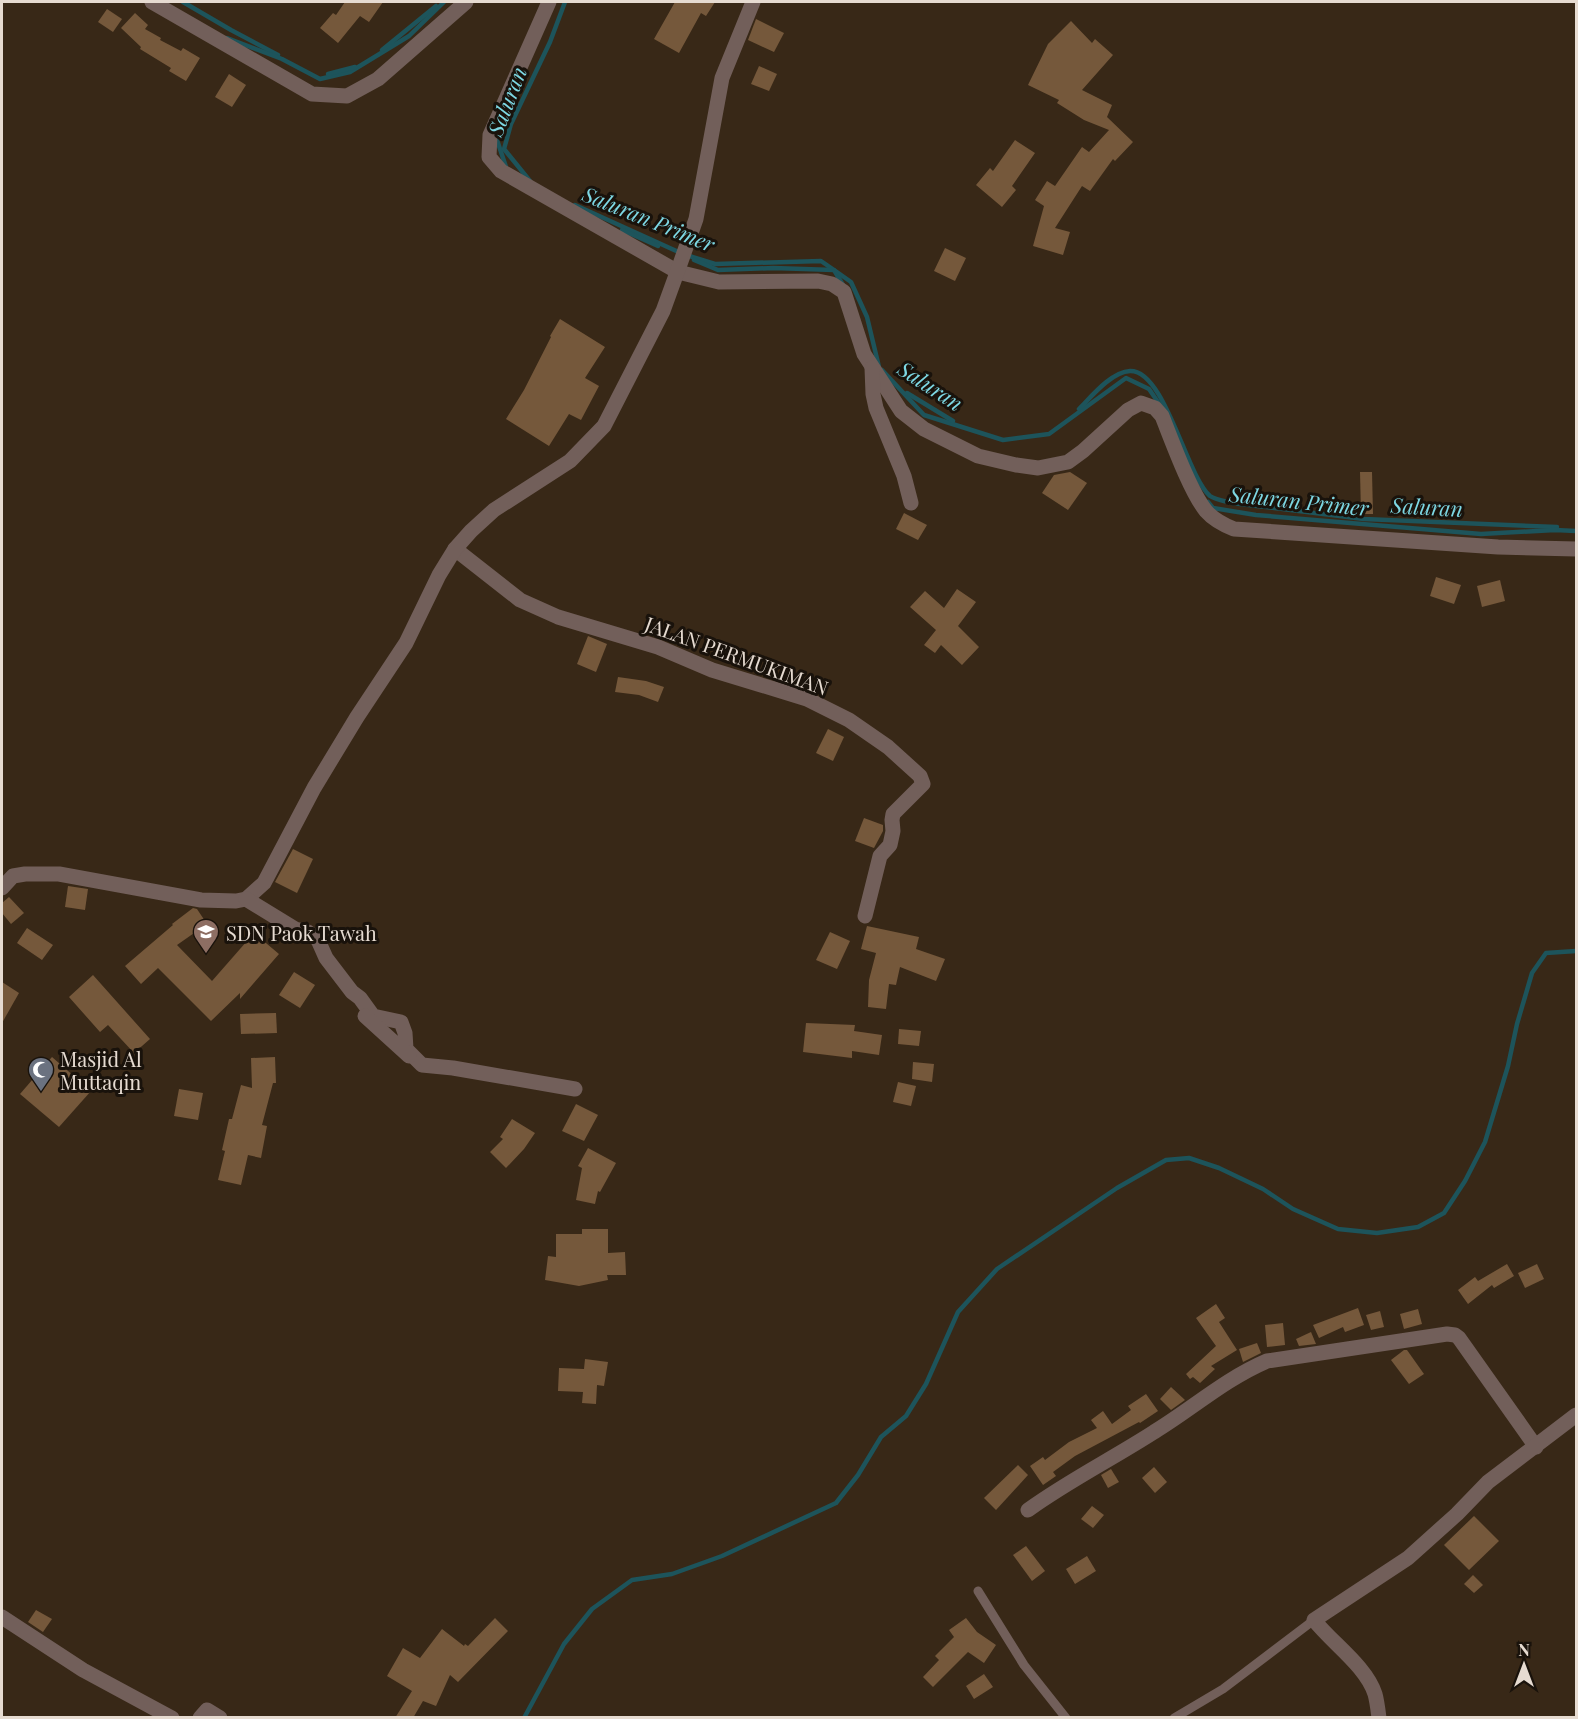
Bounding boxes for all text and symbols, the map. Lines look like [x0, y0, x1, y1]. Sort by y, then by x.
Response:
water label: Saluran [480, 62, 532, 141]
water label: Saluran Primer [578, 178, 720, 258]
water label: Saluran [892, 353, 969, 416]
water label: Saluran Primer [1227, 479, 1371, 521]
water label: Saluran [1389, 490, 1464, 522]
street label: JALAN PERMUKIMAN [641, 609, 832, 701]
school or university icon: SDN Paok Tawah [191, 917, 221, 955]
place label: SDN Paok Tawah [226, 919, 377, 946]
place label: Masjid Al Muttaqin [60, 1045, 142, 1095]
mosque icon: Masjid Al Muttaqin [26, 1055, 56, 1093]
north arrow [1494, 1635, 1554, 1695]
text: N [1518, 1639, 1530, 1660]

